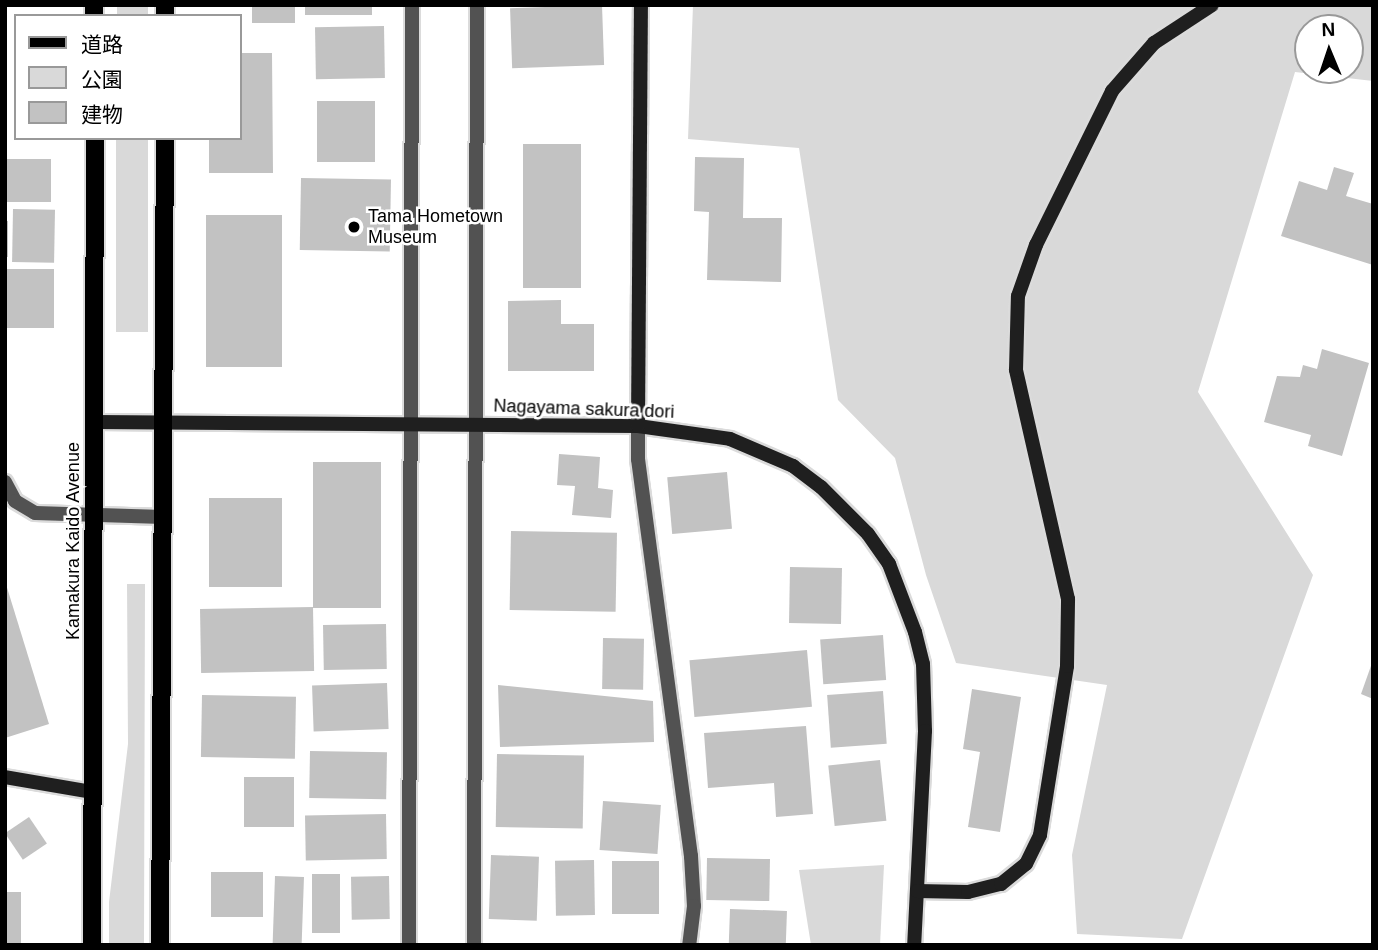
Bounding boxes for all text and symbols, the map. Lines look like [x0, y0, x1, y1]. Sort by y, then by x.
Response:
legend [14, 14, 242, 140]
north arrow [1294, 14, 1364, 84]
text: N [1321, 19, 1336, 40]
text: 道路 [81, 33, 123, 56]
text: 公園 [81, 68, 123, 91]
text: 建物 [81, 103, 123, 126]
place label: Tama Hometown Museum [368, 206, 503, 248]
marker: Tama Hometown Museum [346, 219, 362, 235]
street label: Nagayama sakura dori [493, 395, 675, 423]
street label: Kamakura Kaido Avenue [62, 442, 84, 640]

